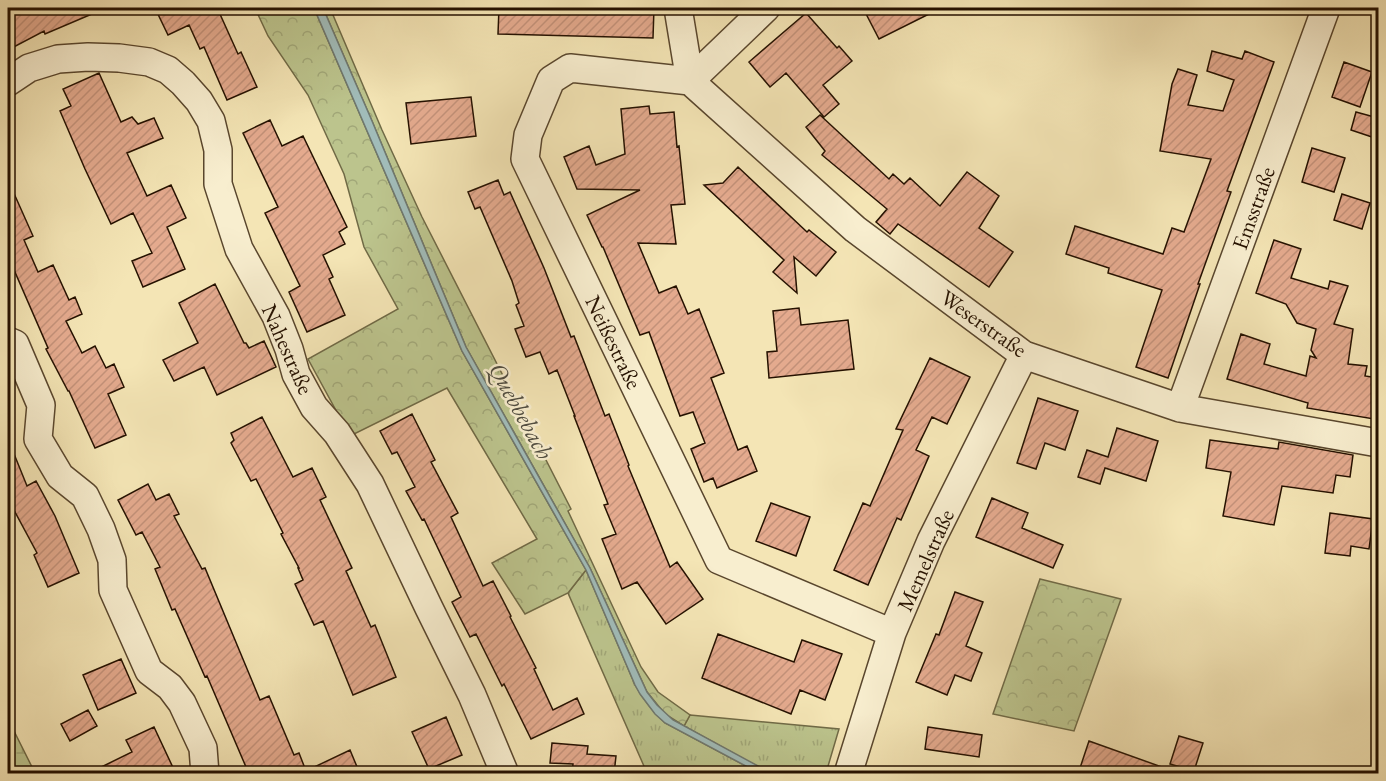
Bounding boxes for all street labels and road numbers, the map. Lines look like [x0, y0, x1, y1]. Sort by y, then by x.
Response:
street label: Emsstraße [1225, 162, 1282, 254]
street label: Weserstraße [935, 283, 1033, 364]
street label: Neißestraße [578, 291, 649, 394]
street label: Nahestraße [255, 299, 320, 399]
street label: Memelstraße [890, 504, 961, 616]

